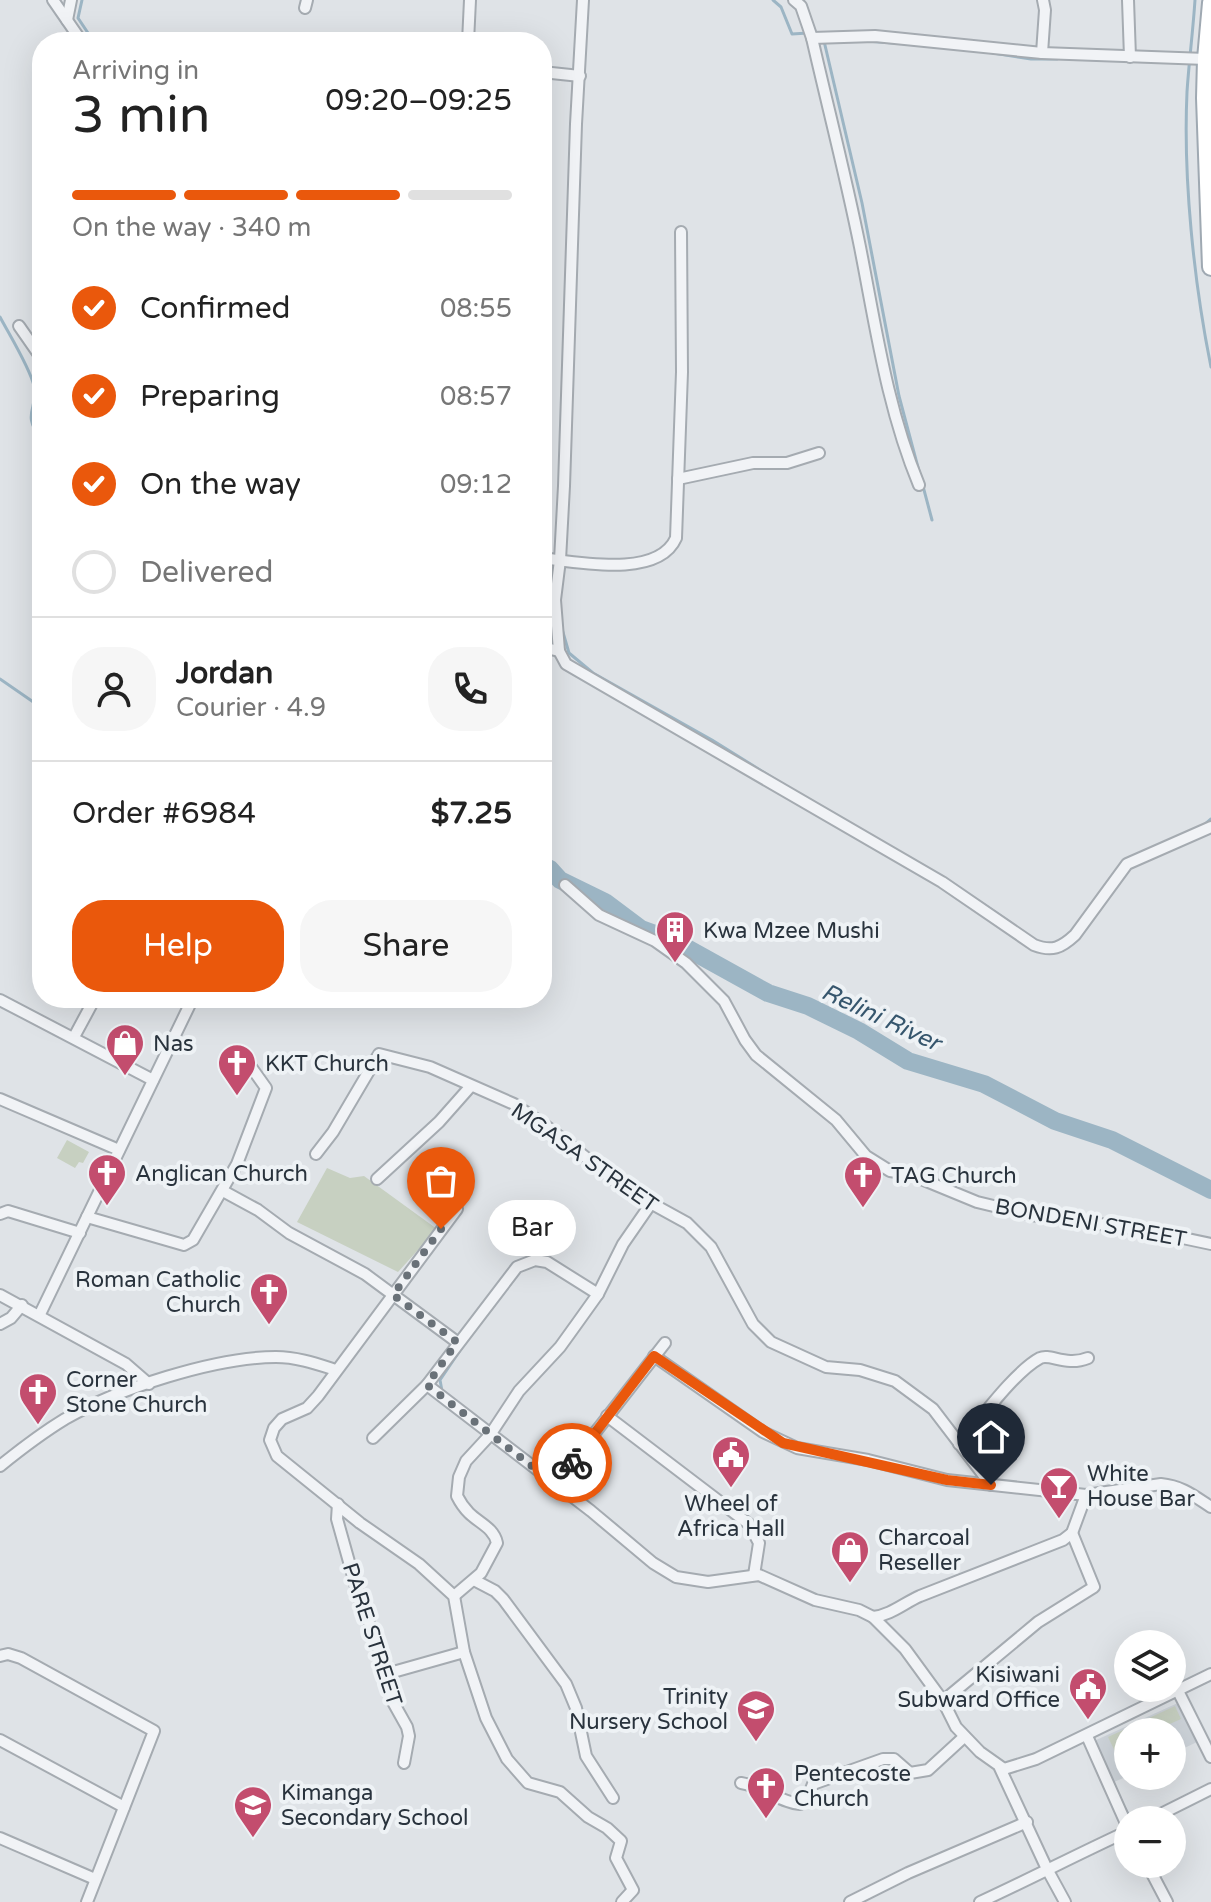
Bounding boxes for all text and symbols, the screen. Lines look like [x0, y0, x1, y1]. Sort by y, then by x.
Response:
text: Arriving in [72, 55, 199, 86]
text: 09:20–09:25 [325, 82, 512, 119]
text: 3 min [72, 84, 211, 147]
text: On the way · 340 m [72, 212, 311, 243]
icon: check [72, 286, 116, 330]
text: Confirmed [140, 290, 291, 327]
text: 08:55 [440, 293, 512, 324]
icon: check [72, 374, 116, 418]
text: Preparing [140, 378, 280, 415]
text: 08:57 [440, 381, 512, 412]
icon: check [72, 462, 116, 506]
text: On the way [140, 466, 301, 503]
text: 09:12 [440, 469, 512, 500]
text: Delivered [140, 554, 274, 591]
button: person [72, 647, 156, 731]
button: phone [428, 647, 512, 731]
text: Jordan [176, 655, 273, 692]
text: Courier · 4.9 [176, 692, 326, 723]
text: Order #6984 [72, 795, 256, 832]
text: $7.25 [431, 795, 512, 832]
button: Help [72, 900, 284, 992]
button: Share [300, 900, 512, 992]
building icon: Kwa Mzee Mushi [654, 909, 696, 964]
place label: Kwa Mzee Mushi [703, 918, 880, 944]
water label: Relini River [817, 977, 947, 1059]
shop icon: Nas [104, 1022, 146, 1077]
place label: Nas [153, 1031, 194, 1057]
church icon: KKT Church [216, 1042, 258, 1097]
place label: KKT Church [265, 1051, 389, 1077]
street label: MGASA STREET [506, 1097, 663, 1219]
pin [407, 1147, 475, 1229]
church icon: Anglican Church [86, 1152, 128, 1207]
church icon: TAG Church [842, 1154, 884, 1209]
icon: bag [419, 1159, 463, 1203]
place label: Anglican Church [135, 1161, 308, 1187]
place label: TAG Church [891, 1163, 1017, 1189]
street label: BONDENI STREET [993, 1193, 1189, 1253]
callout: Bar [489, 1201, 577, 1257]
text: Bar [511, 1212, 553, 1243]
place label: Roman Catholic Church [75, 1267, 241, 1318]
church icon: Roman Catholic Church [248, 1271, 290, 1326]
place label: Corner Stone Church [66, 1367, 207, 1418]
church icon: Corner Stone Church [17, 1371, 59, 1426]
pin [957, 1403, 1025, 1485]
icon: home [969, 1415, 1013, 1459]
courier [532, 1423, 612, 1503]
public building icon: Wheel of Africa Hall [710, 1434, 752, 1489]
icon: bike [550, 1441, 594, 1485]
place label: White House Bar [1087, 1461, 1195, 1512]
bar icon: White House Bar [1038, 1465, 1080, 1520]
place label: Wheel of Africa Hall [677, 1491, 785, 1542]
place label: Charcoal Reseller [878, 1525, 970, 1576]
shop icon: Charcoal Reseller [829, 1529, 871, 1584]
street label: PARE STREET [337, 1559, 408, 1710]
map controls [1114, 1630, 1186, 1878]
button: layers [1114, 1630, 1186, 1702]
place label: Kisiwani Subward Office [898, 1662, 1060, 1713]
public building icon: Kisiwani Subward Office [1067, 1666, 1109, 1721]
place label: Trinity Nursery School [569, 1684, 728, 1735]
school or university icon: Trinity Nursery School [735, 1688, 777, 1743]
button: + [1114, 1718, 1186, 1790]
place label: Pentecoste Church [794, 1761, 911, 1812]
church icon: Pentecoste Church [745, 1765, 787, 1820]
place label: Kimanga Secondary School [281, 1780, 469, 1831]
school or university icon: Kimanga Secondary School [232, 1784, 274, 1839]
button: − [1114, 1806, 1186, 1878]

